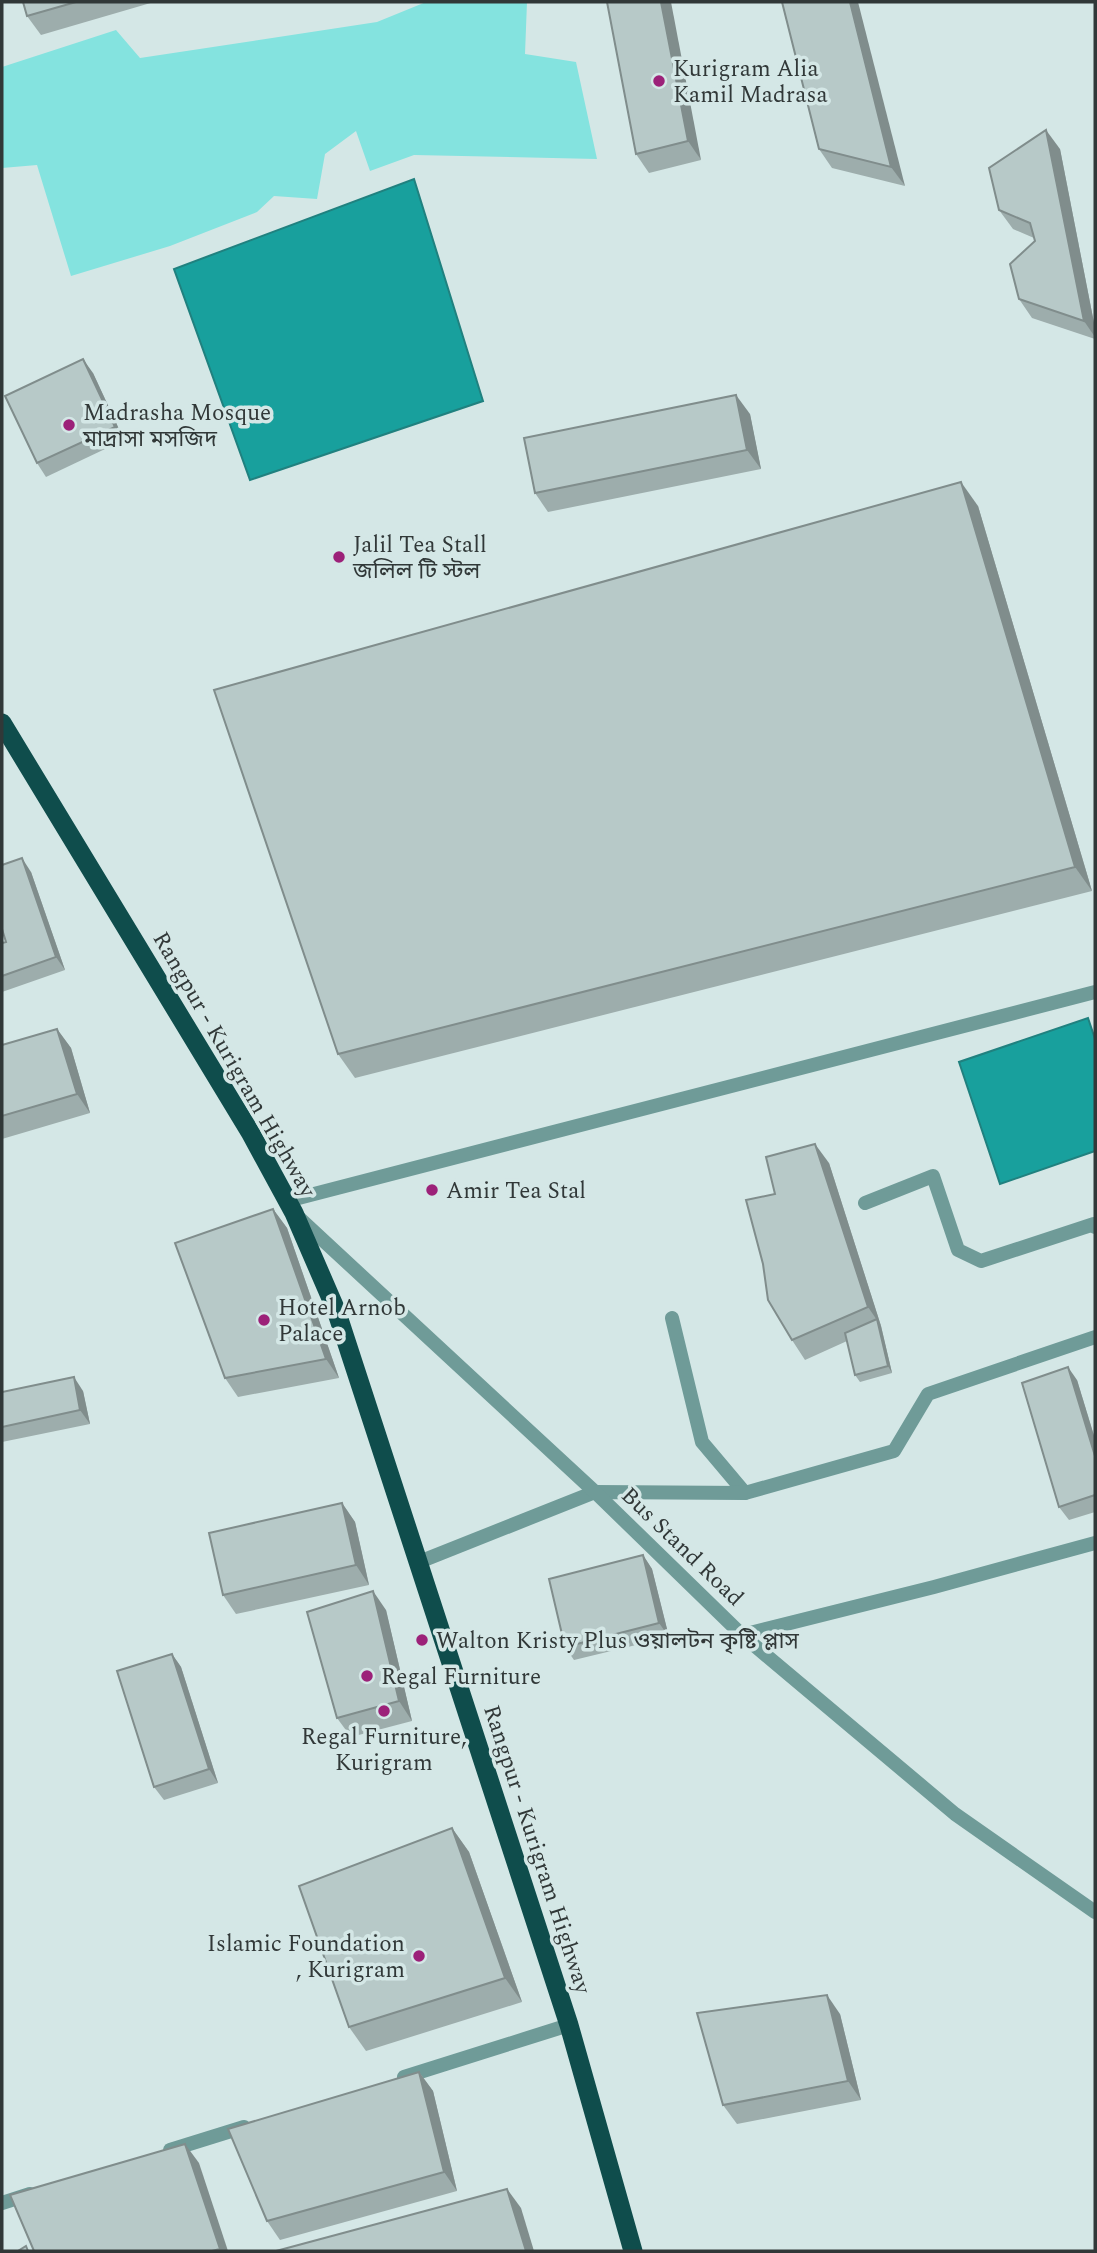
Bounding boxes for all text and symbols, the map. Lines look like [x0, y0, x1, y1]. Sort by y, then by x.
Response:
place label: Kurigram Alia Kamil Madrasa [673, 52, 828, 113]
marker: Kurigram Alia Kamil Madrasa [651, 73, 667, 89]
place label: Madrasha Mosque মাদ্রাসা মসজিদ [82, 396, 271, 457]
marker: Madrasha Mosque মাদ্রাসা মসজিদ [61, 417, 77, 433]
place label: Jalil Tea Stall জলিল টি স্টল [352, 528, 487, 589]
marker: Jalil Tea Stall জলিল টি স্টল [331, 549, 347, 565]
street label: Rangpur - Kurigram Highway [143, 925, 325, 1205]
place label: Amir Tea Stal [446, 1174, 586, 1209]
marker: Amir Tea Stal [424, 1182, 440, 1198]
place label: Hotel Arnob Palace [278, 1291, 406, 1352]
marker: Hotel Arnob Palace [256, 1312, 272, 1328]
street label: Bus Stand Road [612, 1479, 752, 1615]
place label: Walton Kristy Plus ওয়ালটন কৃষ্টি প্লাস [436, 1624, 800, 1659]
marker: Walton Kristy Plus ওয়ালটন কৃষ্টি প্লাস [414, 1632, 430, 1648]
place label: Regal Furniture [381, 1660, 541, 1695]
marker: Regal Furniture [359, 1668, 375, 1684]
street label: Rangpur - Kurigram Highway [473, 1701, 600, 1999]
marker: Regal Furniture, Kurigram [376, 1703, 392, 1719]
place label: Regal Furniture, Kurigram [301, 1720, 467, 1781]
place label: Islamic Foundation , Kurigram [207, 1927, 405, 1988]
marker: Islamic Foundation , Kurigram [411, 1948, 427, 1964]

